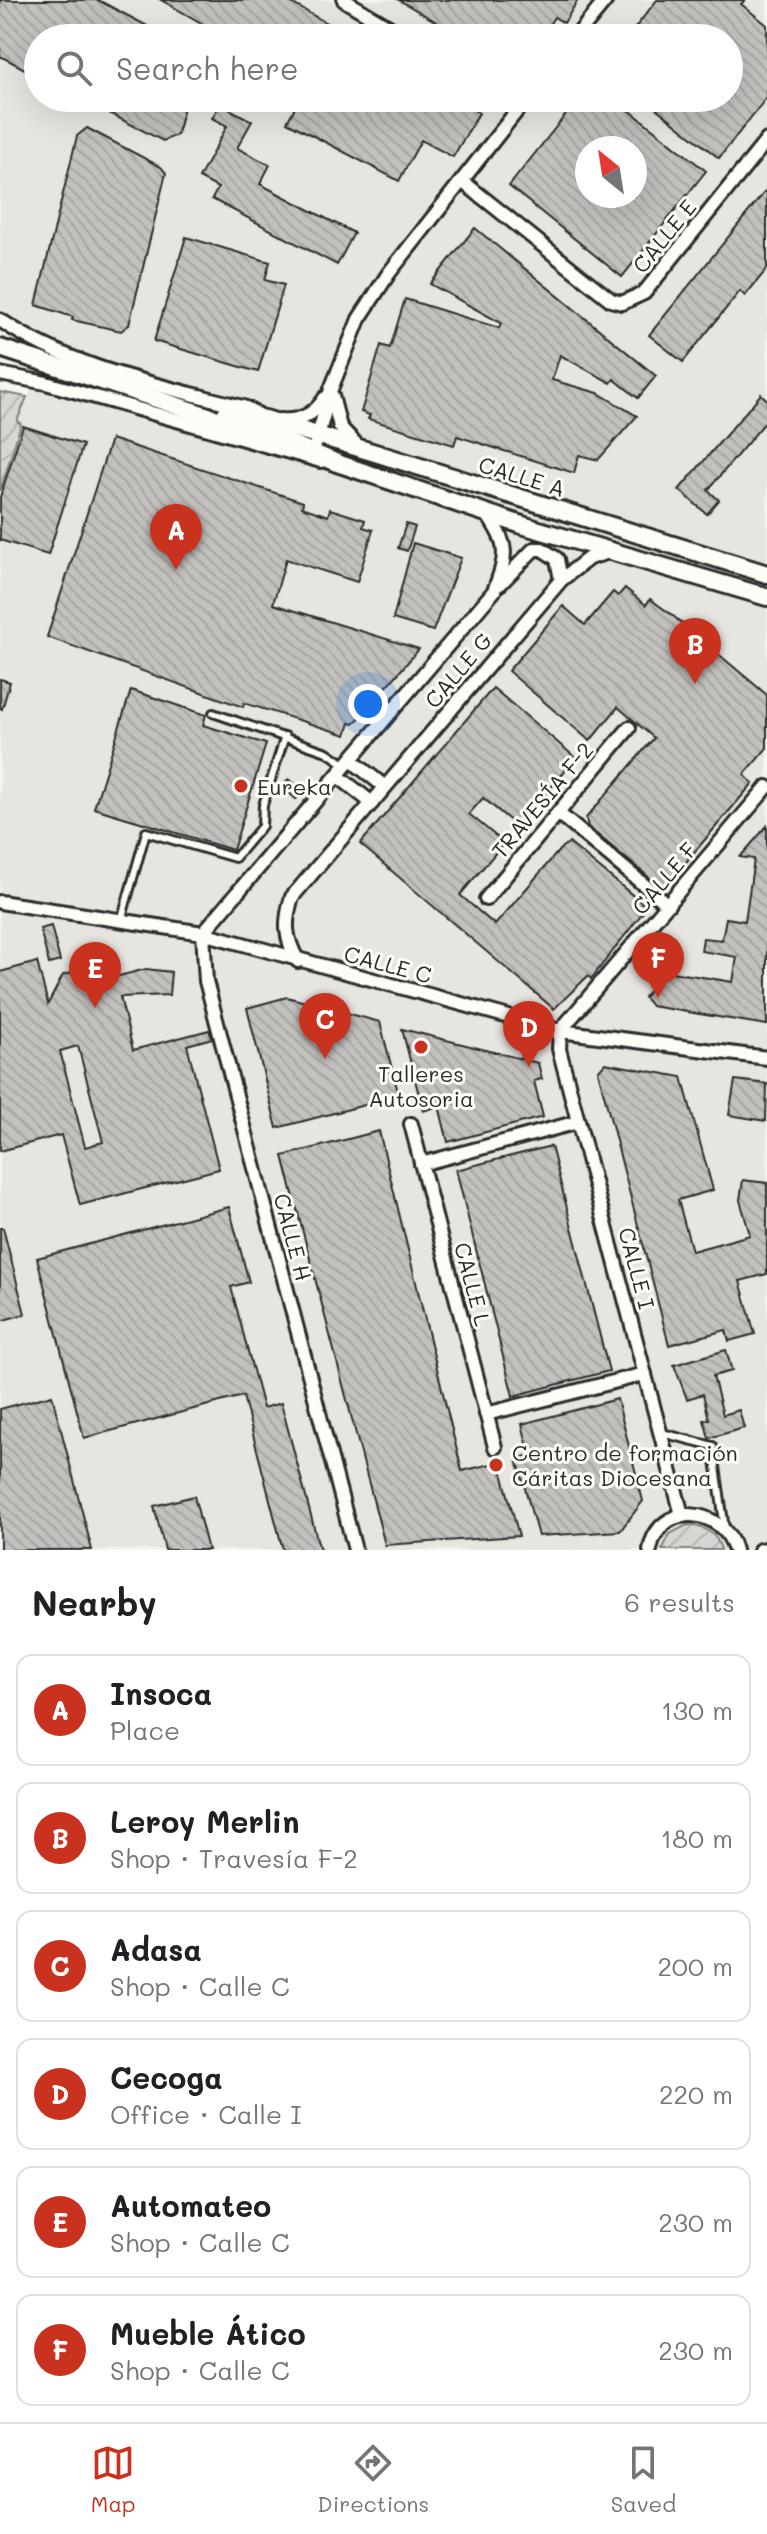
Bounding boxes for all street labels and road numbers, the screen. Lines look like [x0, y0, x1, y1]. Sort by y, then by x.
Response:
street label: CALLE E [626, 193, 702, 279]
street label: CALLE A [475, 449, 569, 503]
street label: CALLE G [418, 626, 498, 714]
street label: TRAVESÍA F-2 [485, 736, 599, 864]
street label: CALLE F [625, 836, 703, 920]
street label: CALLE C [341, 938, 435, 990]
street label: CALLE H [267, 1190, 319, 1284]
street label: CALLE I [612, 1224, 662, 1312]
street label: CALLE L [448, 1239, 498, 1329]

